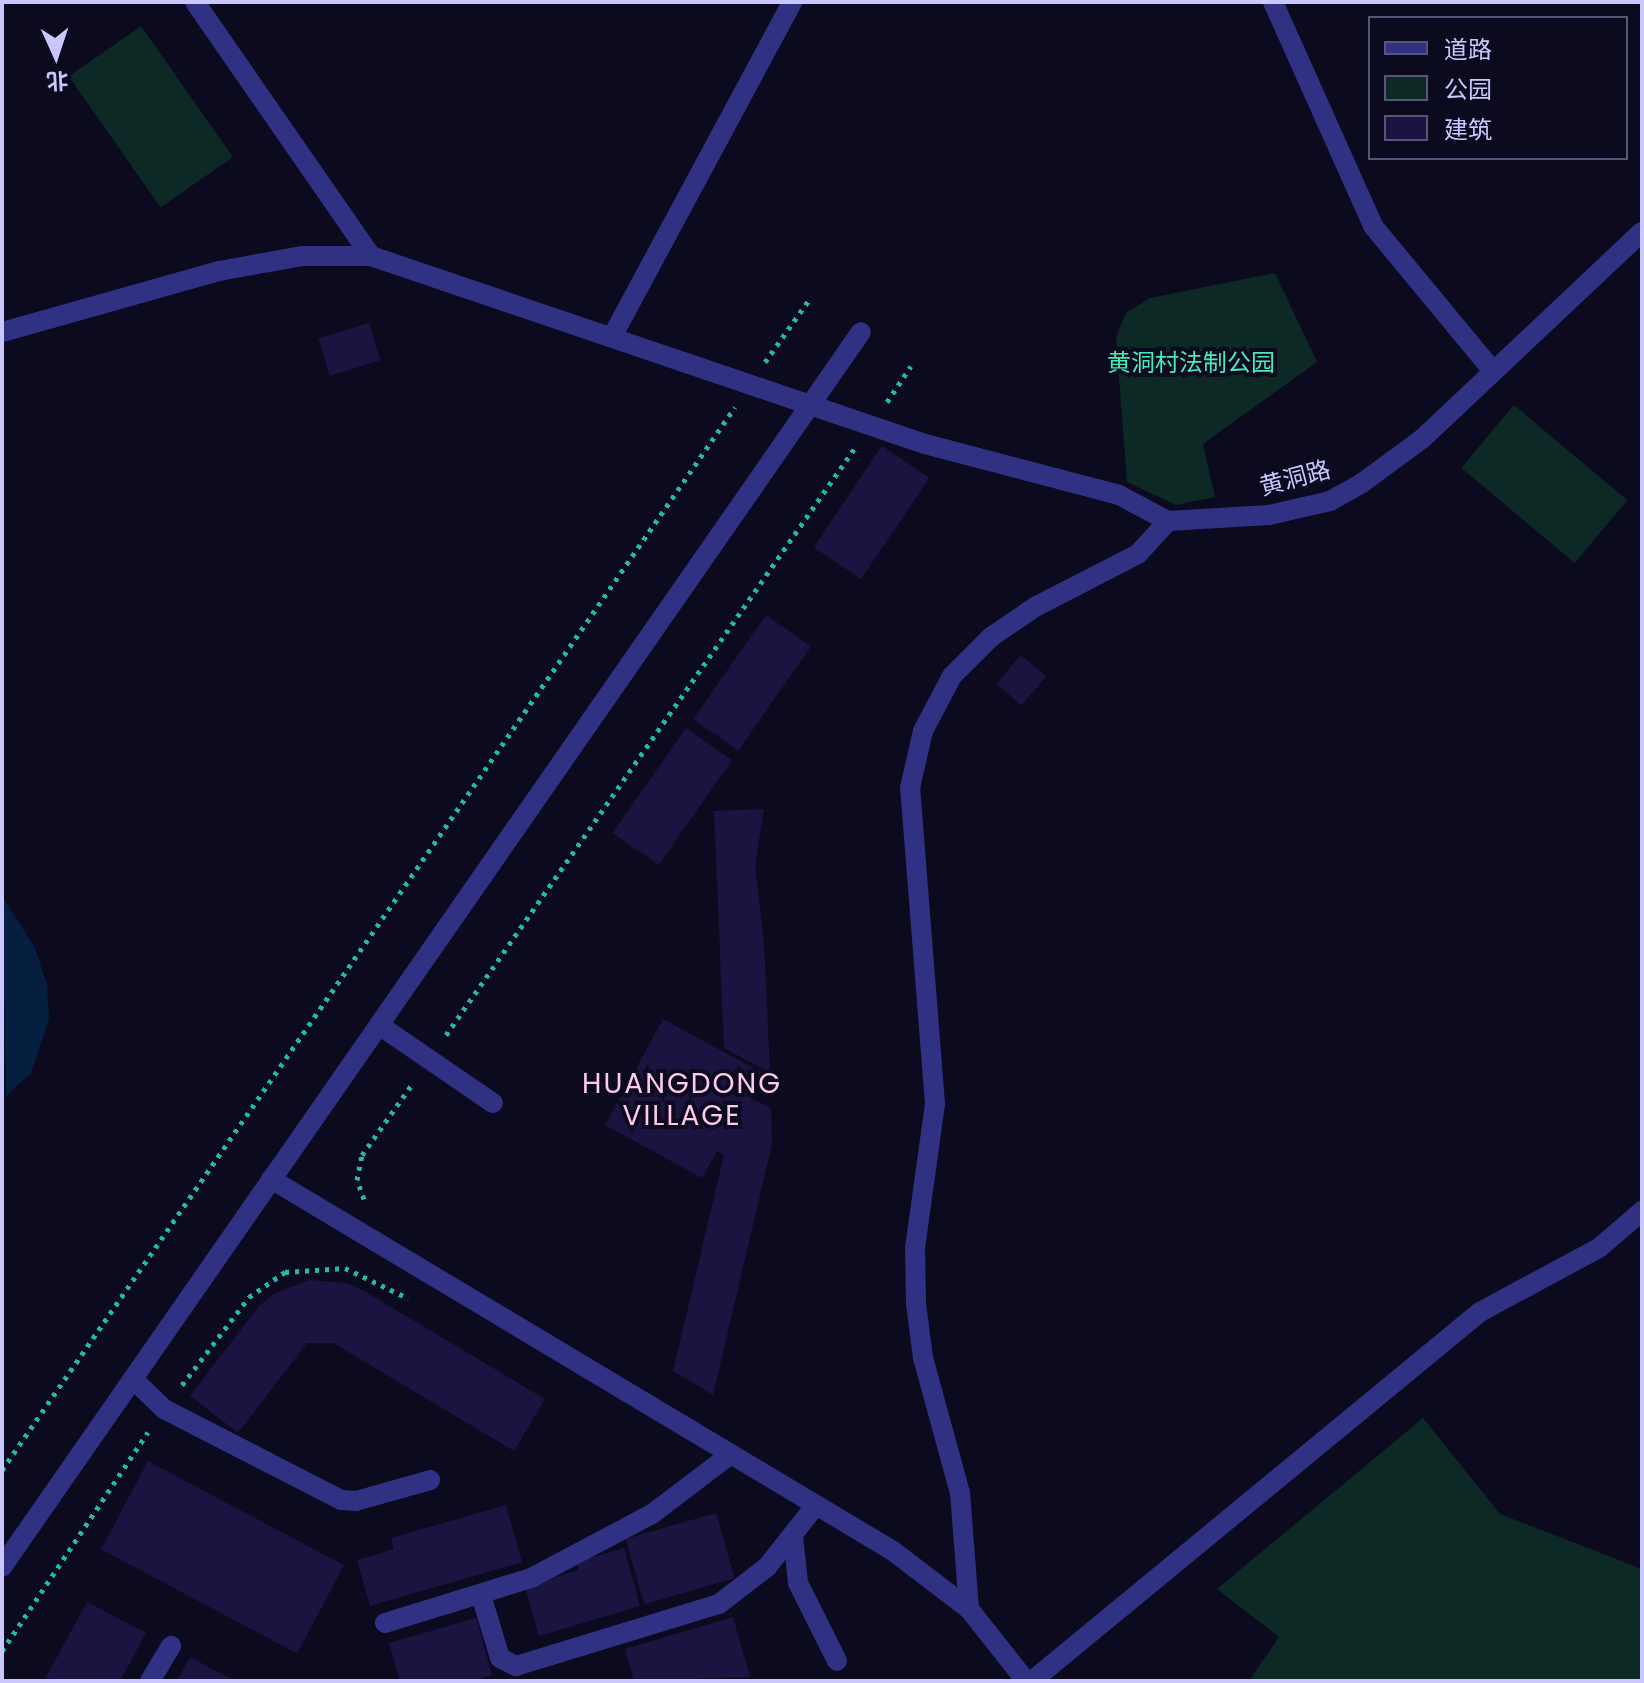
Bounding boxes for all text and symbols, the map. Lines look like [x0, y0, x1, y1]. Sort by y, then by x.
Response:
north arrow [16, 16, 96, 96]
legend [1368, 16, 1628, 160]
text: 道路 [1444, 33, 1492, 66]
text: 北 [45, 64, 69, 97]
text: 公园 [1444, 73, 1492, 106]
text: 建筑 [1444, 113, 1492, 146]
park label: 黄洞村法制公园 [1107, 349, 1275, 377]
street label: 黄洞路 [1256, 455, 1334, 501]
district label: HUANGDONG VILLAGE [582, 1067, 782, 1133]

